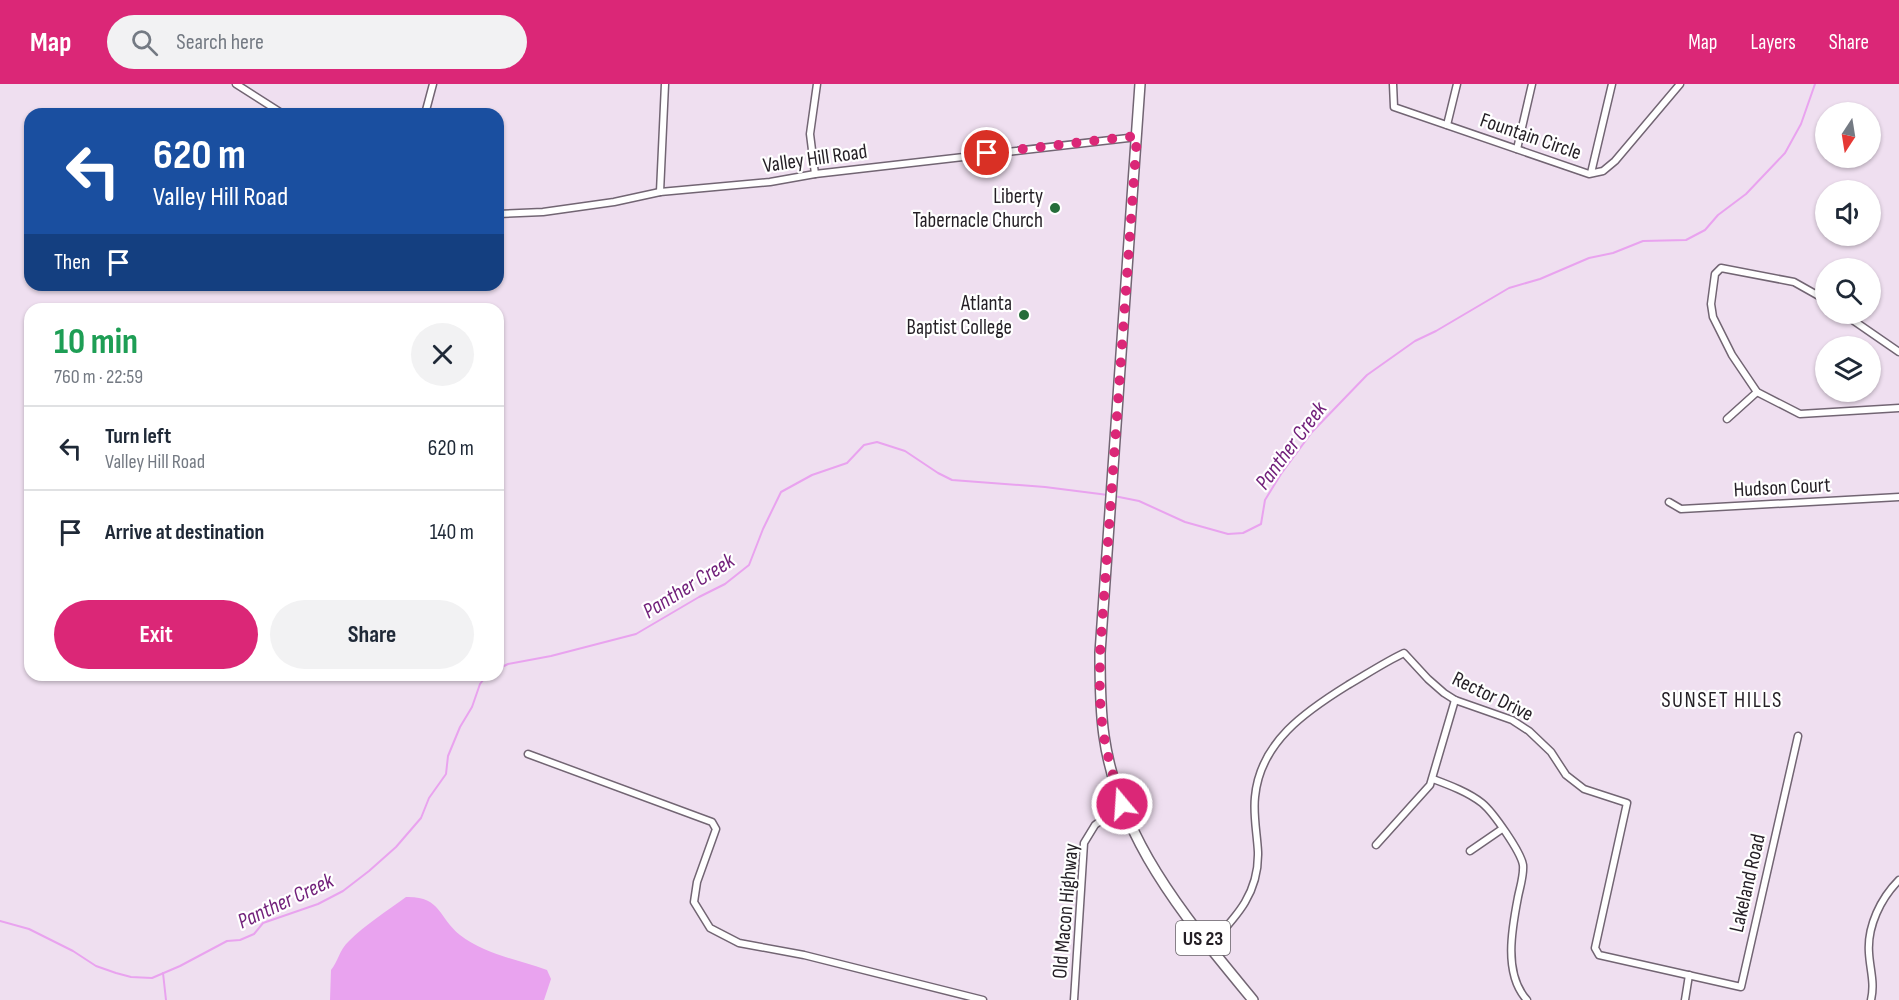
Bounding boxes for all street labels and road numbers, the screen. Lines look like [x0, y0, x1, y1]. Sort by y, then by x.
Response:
street label: Fountain Circle [1477, 107, 1585, 165]
street label: Valley Hill Road [761, 139, 869, 178]
street label: Hudson Court [1733, 472, 1831, 503]
street label: Rector Drive [1448, 666, 1537, 727]
street label: Lakeland Road [1724, 832, 1771, 935]
street label: Old Macon Highway [1047, 842, 1084, 980]
road number: US 23 [1176, 921, 1230, 955]

